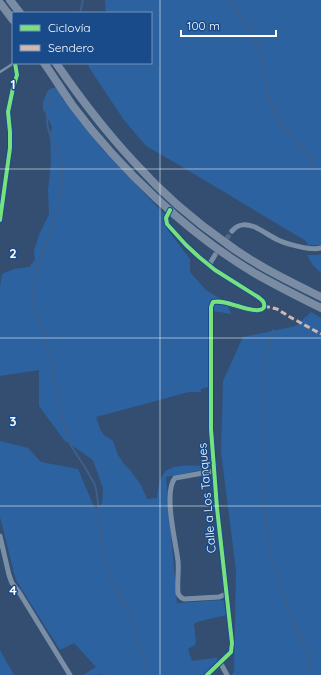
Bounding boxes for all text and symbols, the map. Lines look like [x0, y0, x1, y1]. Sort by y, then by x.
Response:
legend [12, 12, 152, 64]
scale bar [181, 12, 276, 38]
text: 100 m [187, 18, 220, 33]
text: Ciclovía [48, 20, 91, 35]
text: Sendero [48, 40, 94, 55]
text: 1 [10, 76, 16, 92]
text: 2 [9, 245, 17, 261]
text: 3 [10, 413, 17, 429]
street label: Calle a Los Tanques [194, 442, 219, 554]
text: 4 [9, 582, 17, 598]

